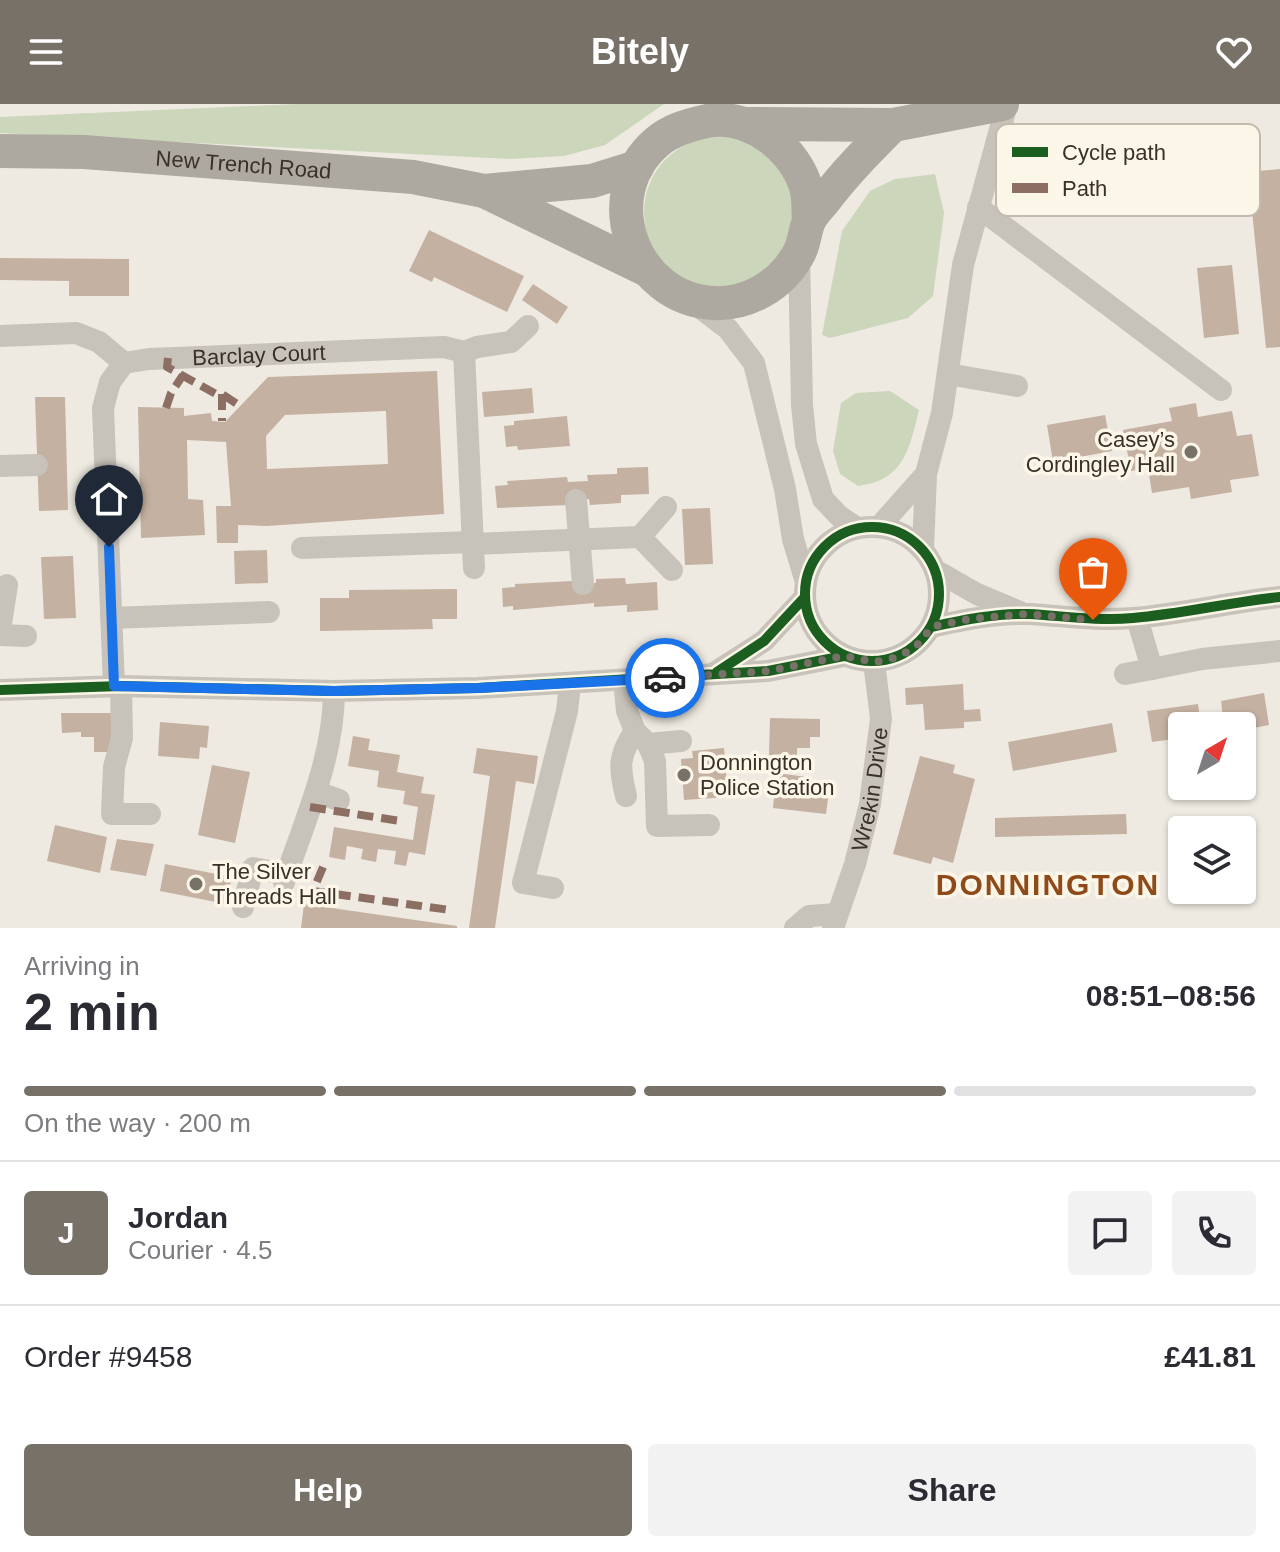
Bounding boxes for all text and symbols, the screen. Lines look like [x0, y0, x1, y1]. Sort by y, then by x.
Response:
icon: menu [24, 30, 68, 74]
icon: heart [1212, 30, 1256, 74]
text: Bitely [591, 31, 689, 72]
legend [996, 124, 1260, 216]
text: Cycle path [1062, 140, 1166, 165]
street label: New Trench Road [155, 145, 332, 183]
text: Path [1062, 176, 1107, 201]
street label: Barclay Court [192, 339, 326, 370]
place label: Casey’s Cordingley Hall [1026, 427, 1175, 477]
marker: Casey’s Cordingley Hall [1182, 443, 1200, 461]
pin [75, 465, 143, 547]
icon: home [87, 477, 131, 521]
pin [1059, 538, 1127, 620]
icon: bag [1071, 550, 1115, 594]
courier [625, 638, 705, 718]
icon: car [643, 656, 687, 700]
north arrow [1168, 712, 1256, 800]
map controls [1168, 712, 1256, 904]
street label: Wrekin Drive [846, 726, 892, 854]
place label: Donnington Police Station [700, 750, 835, 800]
marker: Donnington Police Station [675, 766, 693, 784]
button: layers [1168, 816, 1256, 904]
place label: The Silver Threads Hall [212, 859, 337, 909]
district label: DONNINGTON [936, 868, 1160, 901]
marker: The Silver Threads Hall [187, 875, 205, 893]
text: Arriving in [24, 951, 140, 981]
text: 08:51–08:56 [1086, 979, 1256, 1012]
text: 2 min [24, 983, 160, 1041]
text: On the way · 200 m [24, 1108, 251, 1138]
button: chat [1068, 1191, 1152, 1275]
button: phone [1172, 1191, 1256, 1275]
text: Jordan [128, 1201, 228, 1234]
text: J [58, 1216, 74, 1249]
text: Courier · 4.5 [128, 1235, 273, 1265]
text: Order #9458 [24, 1340, 192, 1373]
text: £41.81 [1164, 1340, 1256, 1373]
button: Help [24, 1444, 632, 1536]
button: Share [648, 1444, 1256, 1536]

